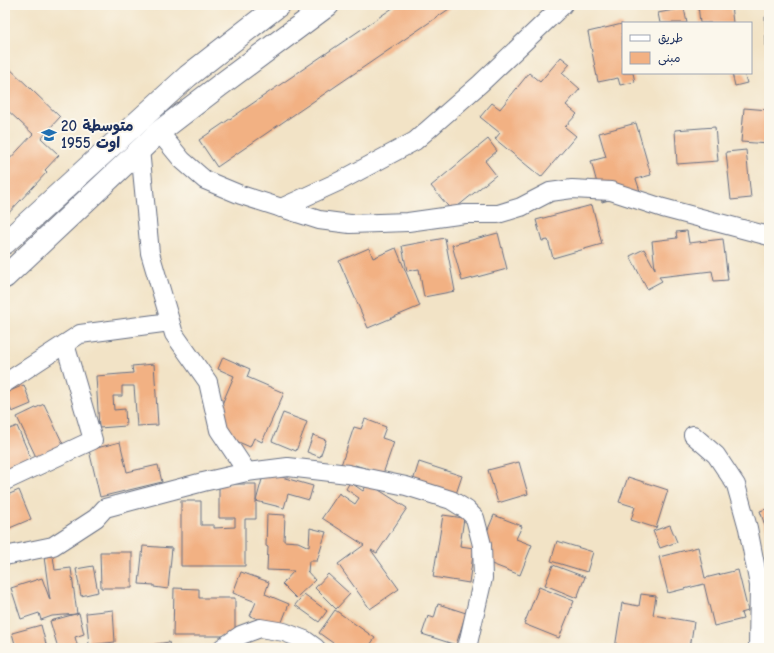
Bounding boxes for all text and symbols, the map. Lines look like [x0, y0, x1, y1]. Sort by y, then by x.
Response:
legend [622, 22, 752, 74]
text: طريق [658, 31, 683, 45]
text: مبنى [658, 51, 681, 66]
place label: متوسطة 20 اوت 1955 [61, 117, 134, 152]
school or university icon: متوسطة 20 اوت 1955 [40, 126, 58, 144]

